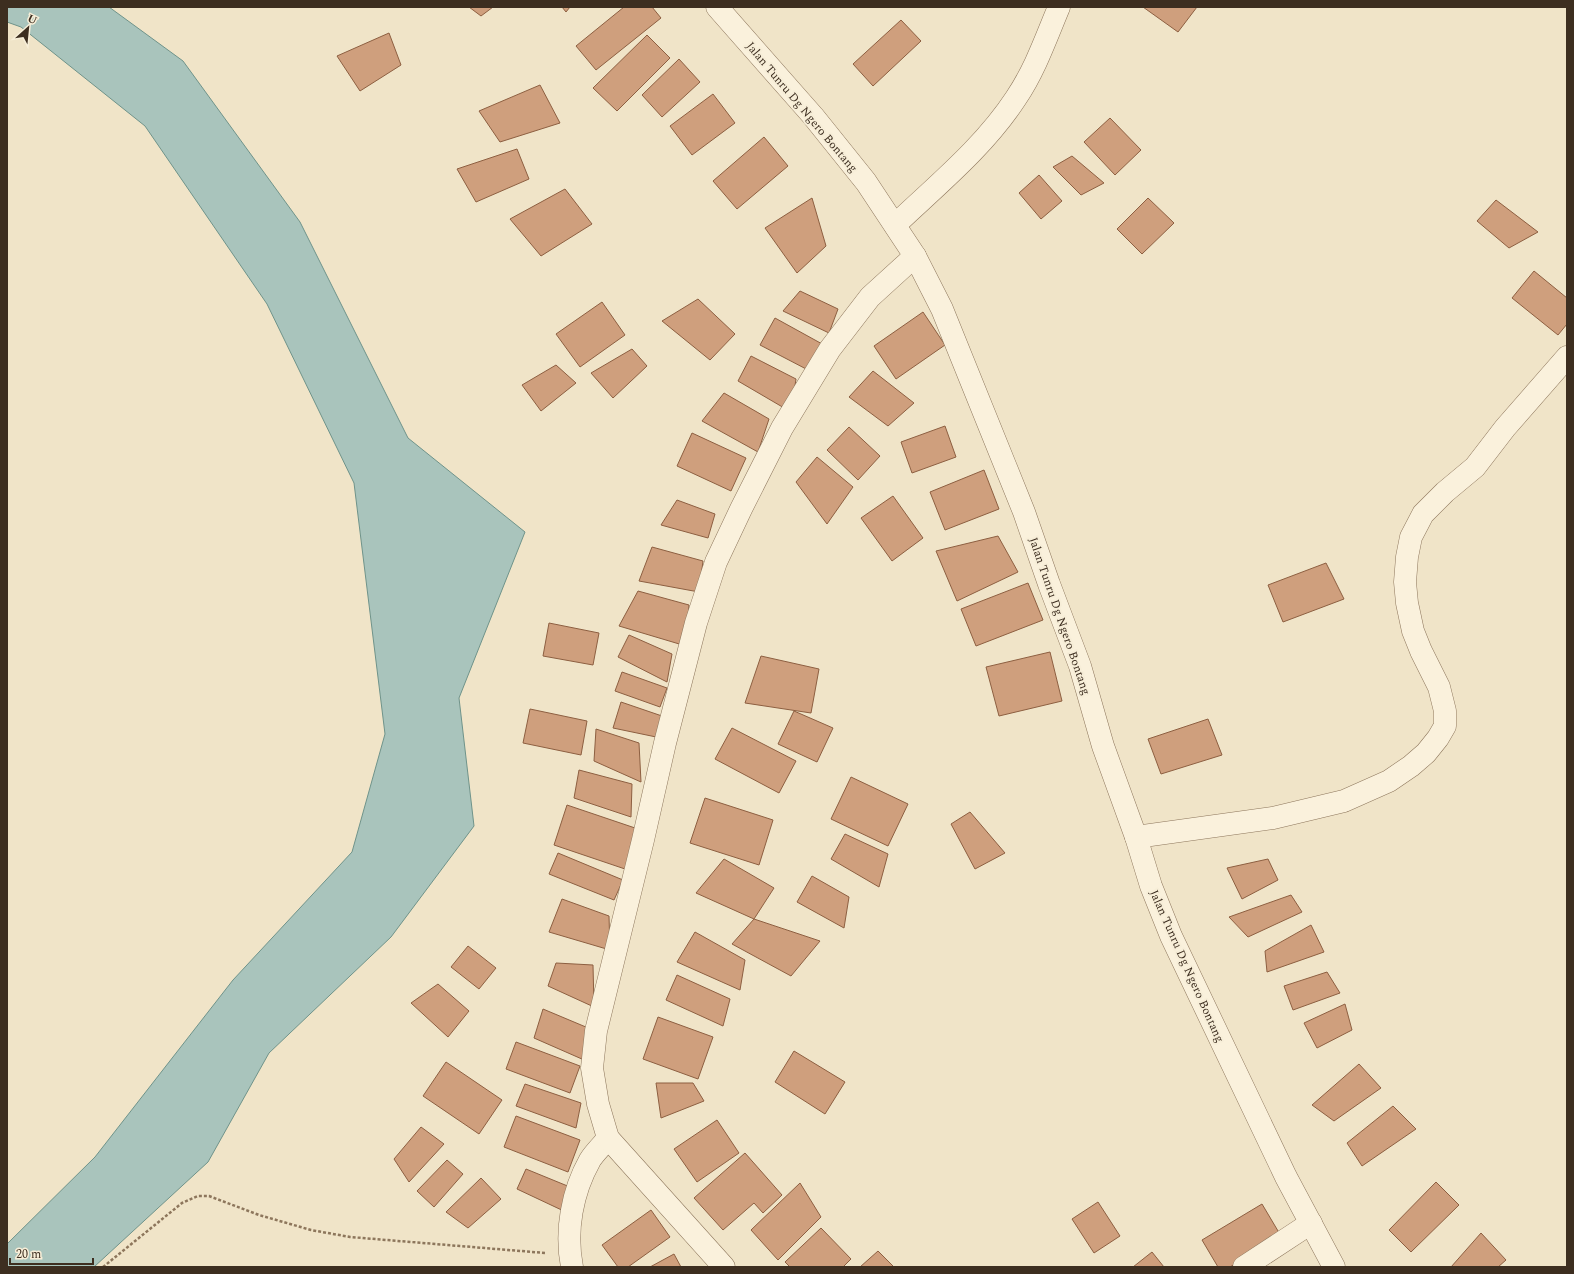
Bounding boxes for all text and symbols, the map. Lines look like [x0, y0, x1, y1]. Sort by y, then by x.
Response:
north arrow [8, 8, 48, 48]
text: U [24, 10, 40, 29]
street label: Jalan Tunru Dg Ngero Bontang [741, 38, 862, 177]
street label: Jalan Tunru Dg Ngero Bontang [1024, 535, 1095, 698]
street label: Jalan Tunru Dg Ngero Bontang [1144, 887, 1229, 1046]
scale bar [10, 1240, 93, 1266]
text: 20 m [16, 1245, 41, 1264]

